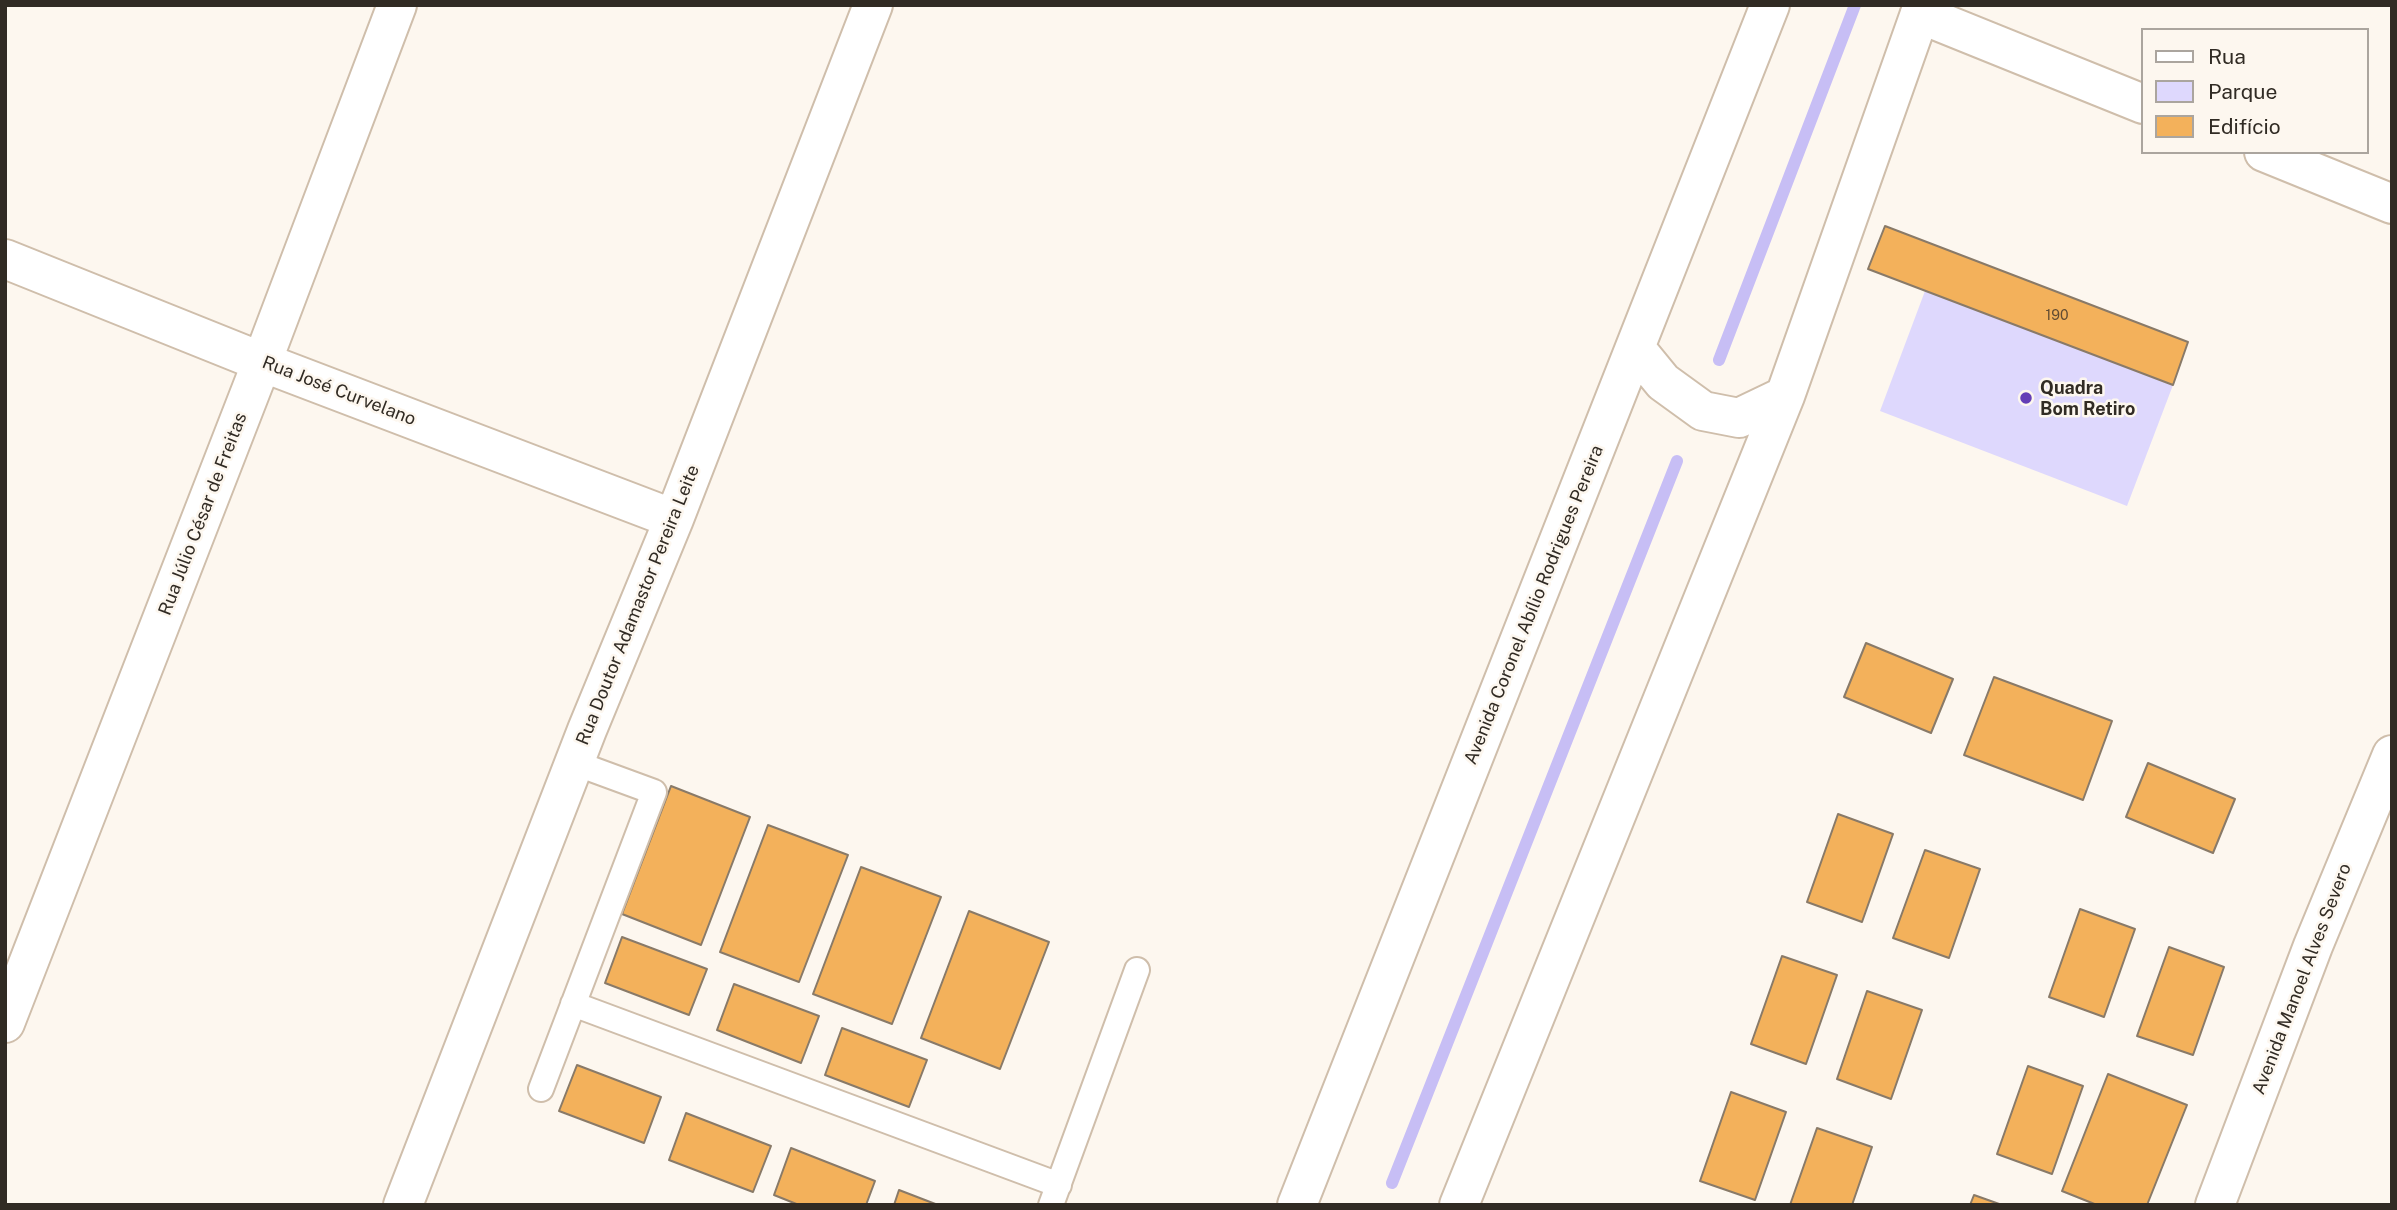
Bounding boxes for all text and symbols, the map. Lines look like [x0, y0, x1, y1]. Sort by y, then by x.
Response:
legend [2142, 28, 2369, 154]
text: Rua [2208, 44, 2246, 69]
text: Parque [2208, 79, 2277, 104]
text: Edifício [2208, 114, 2281, 139]
house number: 190 [2046, 308, 2068, 324]
street label: Rua José Curvelano [259, 352, 419, 430]
place label: Quadra Bom Retiro [2040, 377, 2135, 420]
marker: Quadra Bom Retiro [2018, 390, 2034, 406]
street label: Rua Júlio César de Freitas [154, 410, 252, 618]
street label: Avenida Coronel Abílio Rodrigues Pereira [1460, 442, 1608, 768]
street label: Rua Doutor Adamastor Pereira Leite [572, 462, 704, 748]
street label: Avenida Manoel Alves Severo [2248, 860, 2356, 1098]

